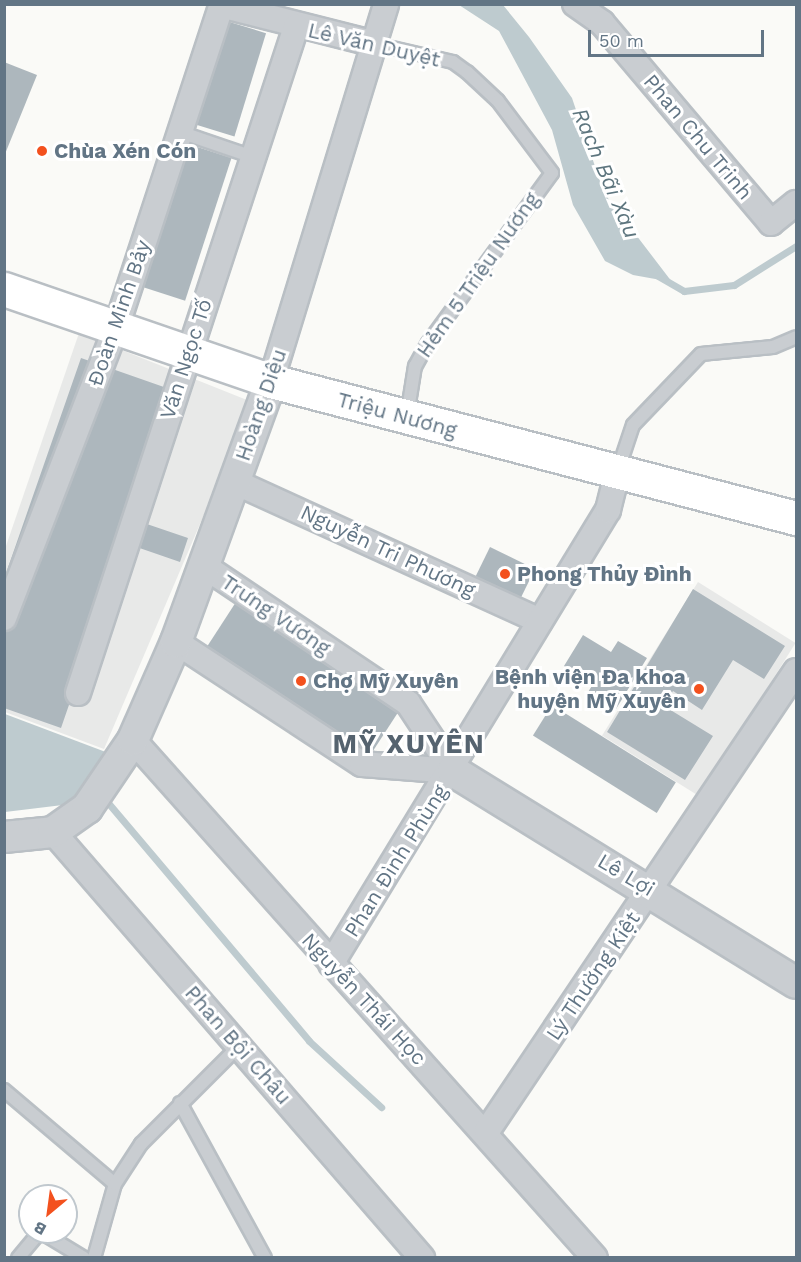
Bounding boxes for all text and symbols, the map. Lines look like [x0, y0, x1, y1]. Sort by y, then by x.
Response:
street label: Lê Văn Duyệt [305, 17, 443, 73]
scale bar [591, 18, 766, 56]
text: 50 m [599, 30, 644, 51]
street label: Phan Chu Trinh [638, 69, 758, 205]
water label: Rach Bãi Xàu [567, 104, 645, 242]
place label: Chùa Xén Cón [54, 138, 197, 164]
marker: Chùa Xén Cón [35, 144, 49, 158]
street label: Hẻm 5 Triệu Nương [411, 187, 545, 363]
street label: Đoàn Minh Bảy [82, 237, 156, 389]
street label: Văn Ngọc Tố [155, 296, 217, 422]
street label: Hoàng Diệu [230, 346, 292, 464]
street label: Triệu Nương [335, 387, 459, 443]
street label: Nguyễn Tri Phương [296, 499, 480, 603]
place label: Phong Thủy Đình [517, 561, 692, 587]
marker: Phong Thủy Đình [498, 567, 512, 581]
street label: Trưng Vương [216, 569, 336, 661]
place label: Bệnh viện Đa khoa huyện Mỹ Xuyên [494, 664, 686, 714]
place label: Chợ Mỹ Xuyên [313, 668, 459, 694]
marker: Chợ Mỹ Xuyên [294, 674, 308, 688]
marker: Bệnh viện Đa khoa huyện Mỹ Xuyên [690, 680, 708, 698]
district label: MỸ XUYÊN [332, 729, 486, 761]
street label: Phan Đình Phùng [339, 780, 453, 942]
street label: Lê Lợi [593, 848, 659, 902]
street label: Lý Thường Kiệt [540, 906, 646, 1046]
street label: Nguyễn Thái Học [296, 928, 432, 1070]
street label: Phan Bội Châu [180, 980, 296, 1110]
north arrow [18, 1184, 78, 1244]
text: B [31, 1217, 49, 1239]

